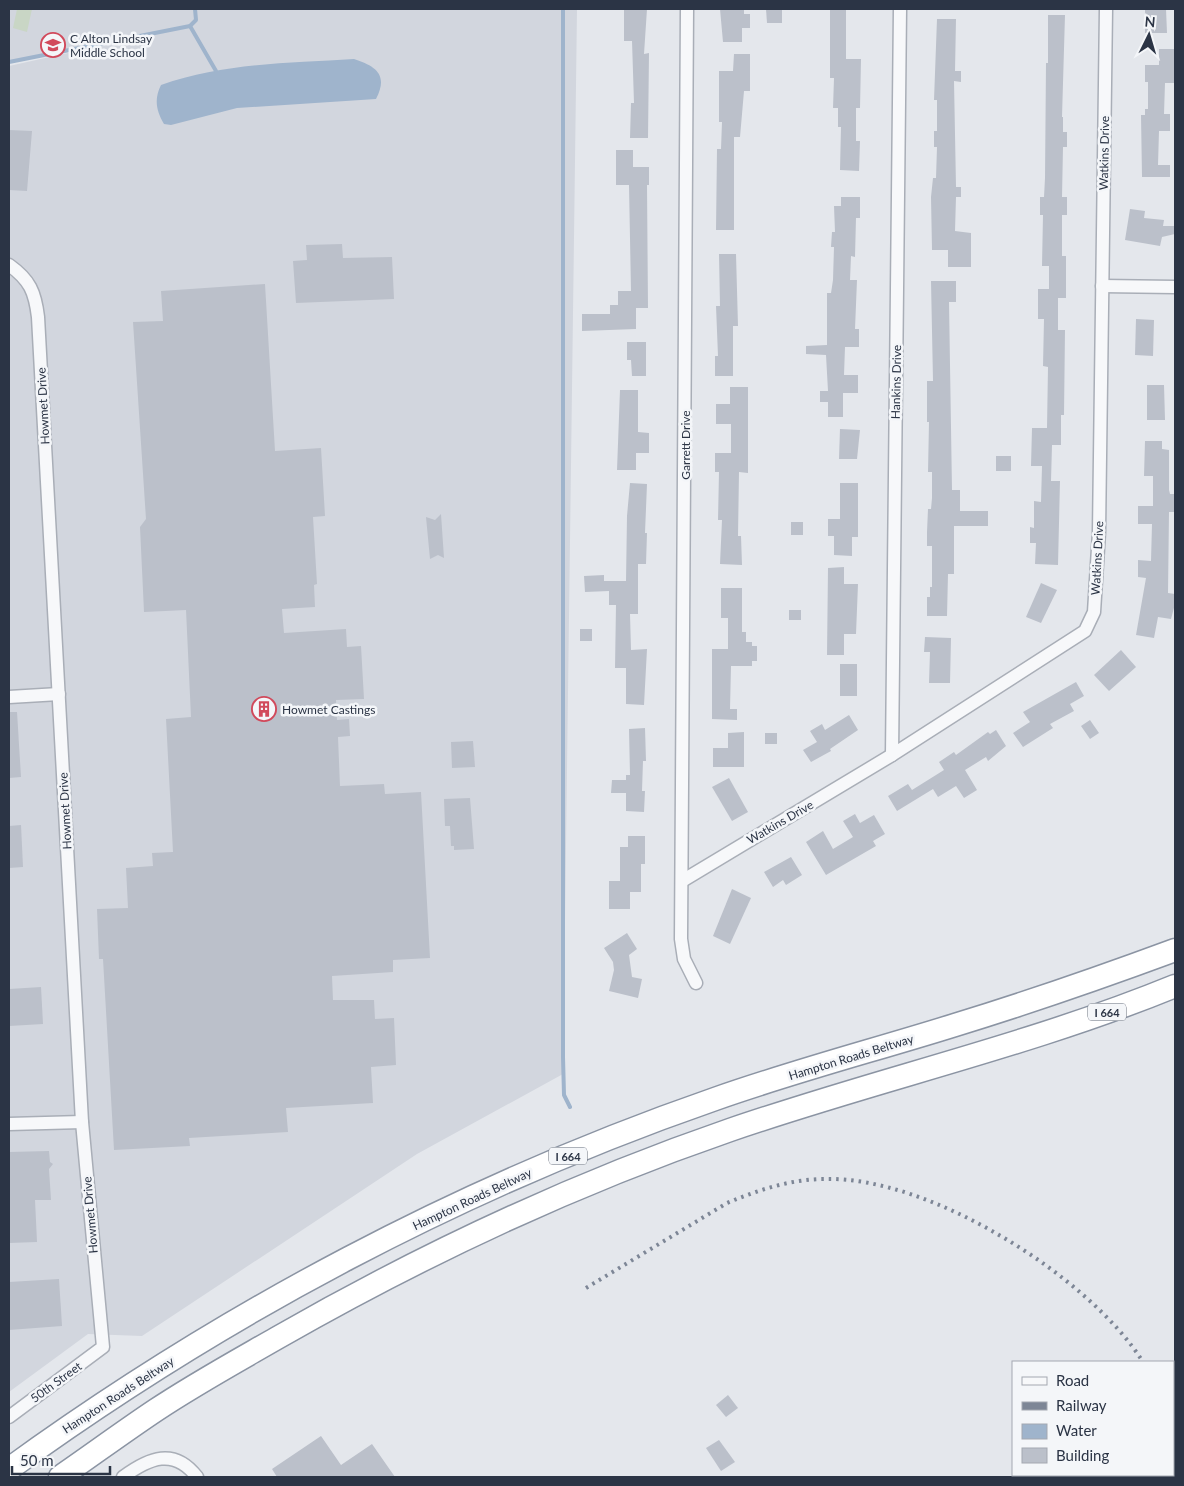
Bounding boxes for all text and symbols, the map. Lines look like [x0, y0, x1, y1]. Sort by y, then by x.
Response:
north arrow [1124, 10, 1174, 60]
text: N [1144, 13, 1156, 30]
place label: C Alton Lindsay Middle School [70, 31, 153, 60]
school or university icon: C Alton Lindsay Middle School [40, 32, 66, 58]
street label: Watkins Drive [1096, 116, 1112, 190]
street label: Hankins Drive [888, 345, 904, 419]
street label: Howmet Drive [33, 367, 53, 445]
street label: Garrett Drive [678, 410, 693, 480]
street label: Watkins Drive [1088, 520, 1106, 596]
building icon: Howmet Castings [251, 696, 277, 722]
place label: Howmet Castings [282, 702, 375, 717]
street label: Howmet Drive [55, 772, 75, 850]
street label: Watkins Drive [744, 797, 816, 847]
road number: I 664 [1088, 1004, 1126, 1020]
street label: Hampton Roads Beltway [787, 1031, 916, 1083]
road number: I 664 [549, 1148, 587, 1164]
street label: Hampton Roads Beltway [410, 1164, 535, 1233]
street label: Howmet Drive [79, 1176, 101, 1254]
street label: Hampton Roads Beltway [60, 1353, 177, 1437]
street label: 50th Street [27, 1358, 85, 1406]
legend [1012, 1361, 1174, 1476]
text: Road [1056, 1371, 1089, 1389]
text: Railway [1056, 1396, 1107, 1414]
text: Water [1056, 1421, 1097, 1439]
scale bar [12, 1444, 110, 1476]
text: Building [1056, 1446, 1109, 1464]
text: 50 m [20, 1451, 54, 1469]

